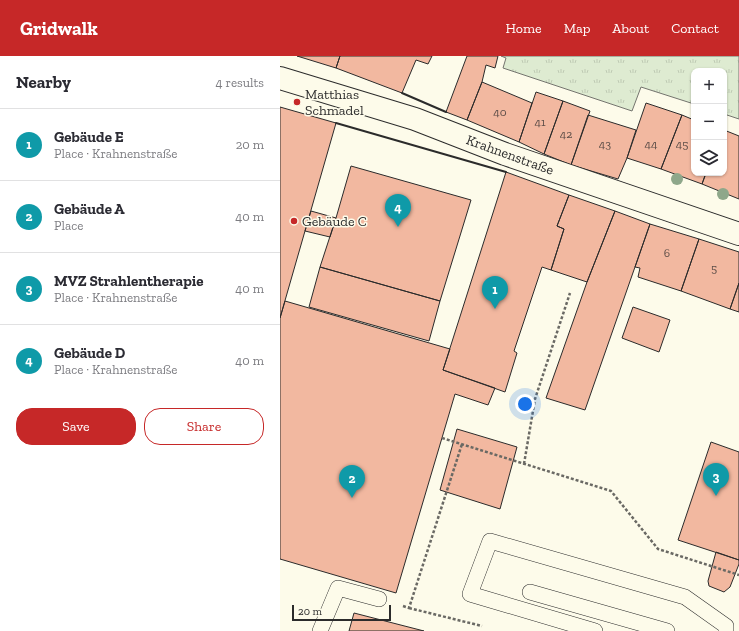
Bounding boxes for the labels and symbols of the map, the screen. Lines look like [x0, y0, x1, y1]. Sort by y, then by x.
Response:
place label: Matthias Schmadel [305, 86, 364, 119]
marker: Matthias Schmadel [292, 97, 302, 107]
house number: 40 [493, 105, 507, 119]
house number: 41 [534, 115, 546, 129]
house number: 42 [560, 127, 572, 141]
street label: Krahnenstraße [464, 131, 556, 179]
house number: 43 [599, 137, 611, 151]
house number: 44 [645, 137, 658, 151]
house number: 45 [676, 137, 688, 151]
pin: 4 [385, 194, 411, 227]
place label: Gebäude C [302, 213, 367, 230]
marker: Gebäude C [289, 216, 299, 226]
house number: 6 [664, 246, 670, 260]
house number: 5 [711, 261, 717, 275]
pin: 1 [482, 276, 508, 309]
your location [515, 394, 535, 414]
pin: 3 [703, 463, 729, 496]
pin: 2 [339, 465, 365, 498]
scale bar [292, 603, 391, 622]

